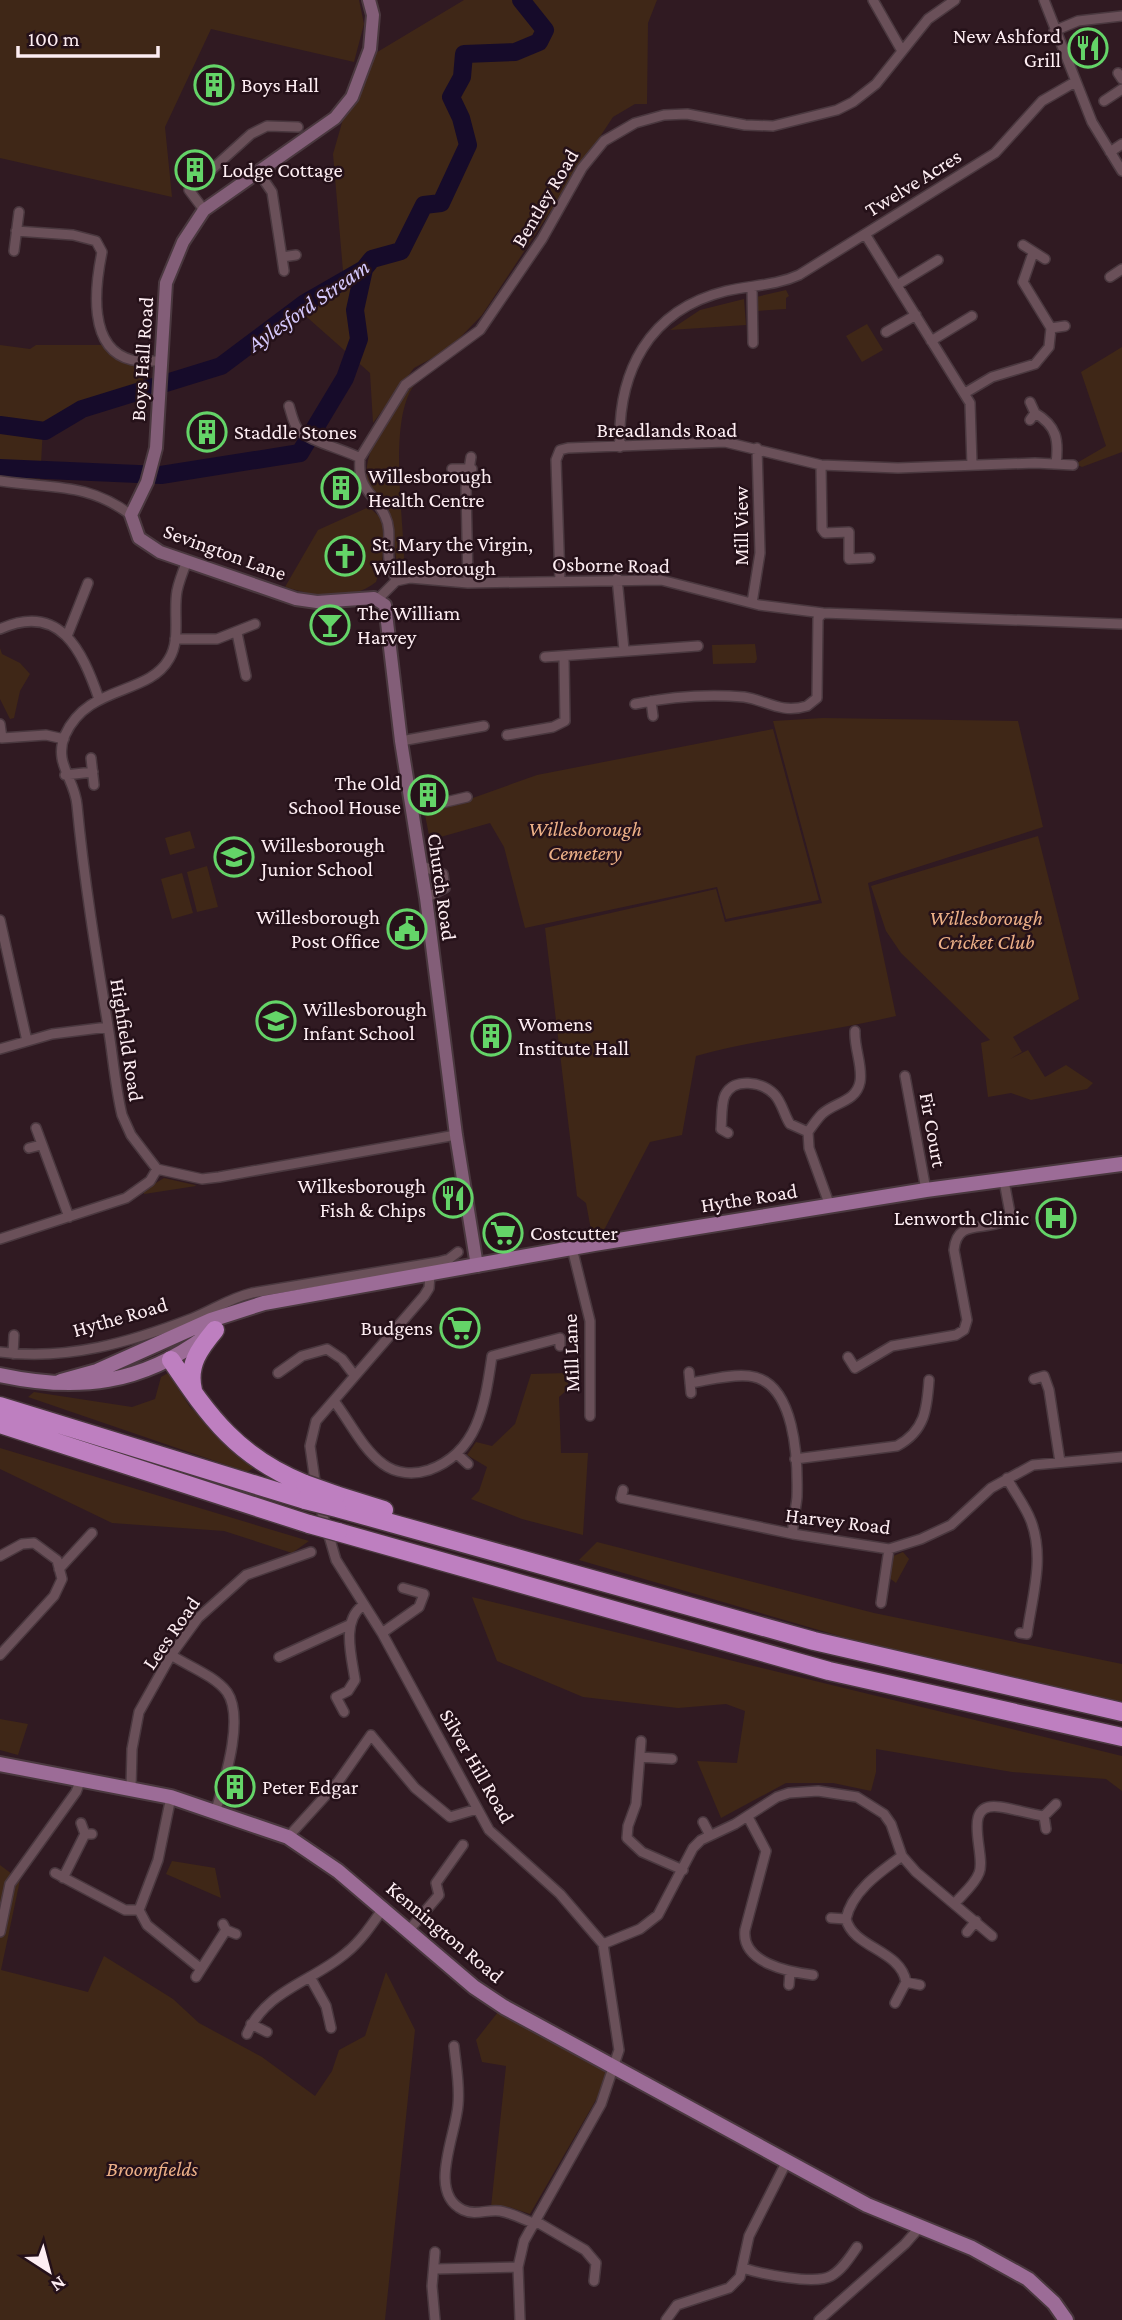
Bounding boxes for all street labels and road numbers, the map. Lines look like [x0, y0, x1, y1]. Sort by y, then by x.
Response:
street label: Twelve Acres [860, 144, 966, 222]
street label: Bentley Road [506, 145, 584, 251]
street label: Boys Hall Road [126, 296, 158, 422]
street label: Breadlands Road [597, 418, 737, 442]
street label: Mill View [729, 486, 753, 566]
street label: Sevington Lane [160, 519, 290, 585]
street label: Osborne Road [552, 552, 670, 578]
street label: Church Road [423, 832, 461, 942]
street label: Highfield Road [105, 977, 149, 1103]
street label: Fir Court [915, 1091, 952, 1170]
street label: Hythe Road [699, 1179, 799, 1217]
street label: Hythe Road [70, 1292, 170, 1342]
street label: Mill Lane [558, 1313, 584, 1393]
street label: Harvey Road [784, 1503, 892, 1539]
street label: Lees Road [137, 1592, 205, 1674]
street label: Silver Hill Road [435, 1705, 519, 1827]
street label: Kennington Road [382, 1876, 508, 1988]

